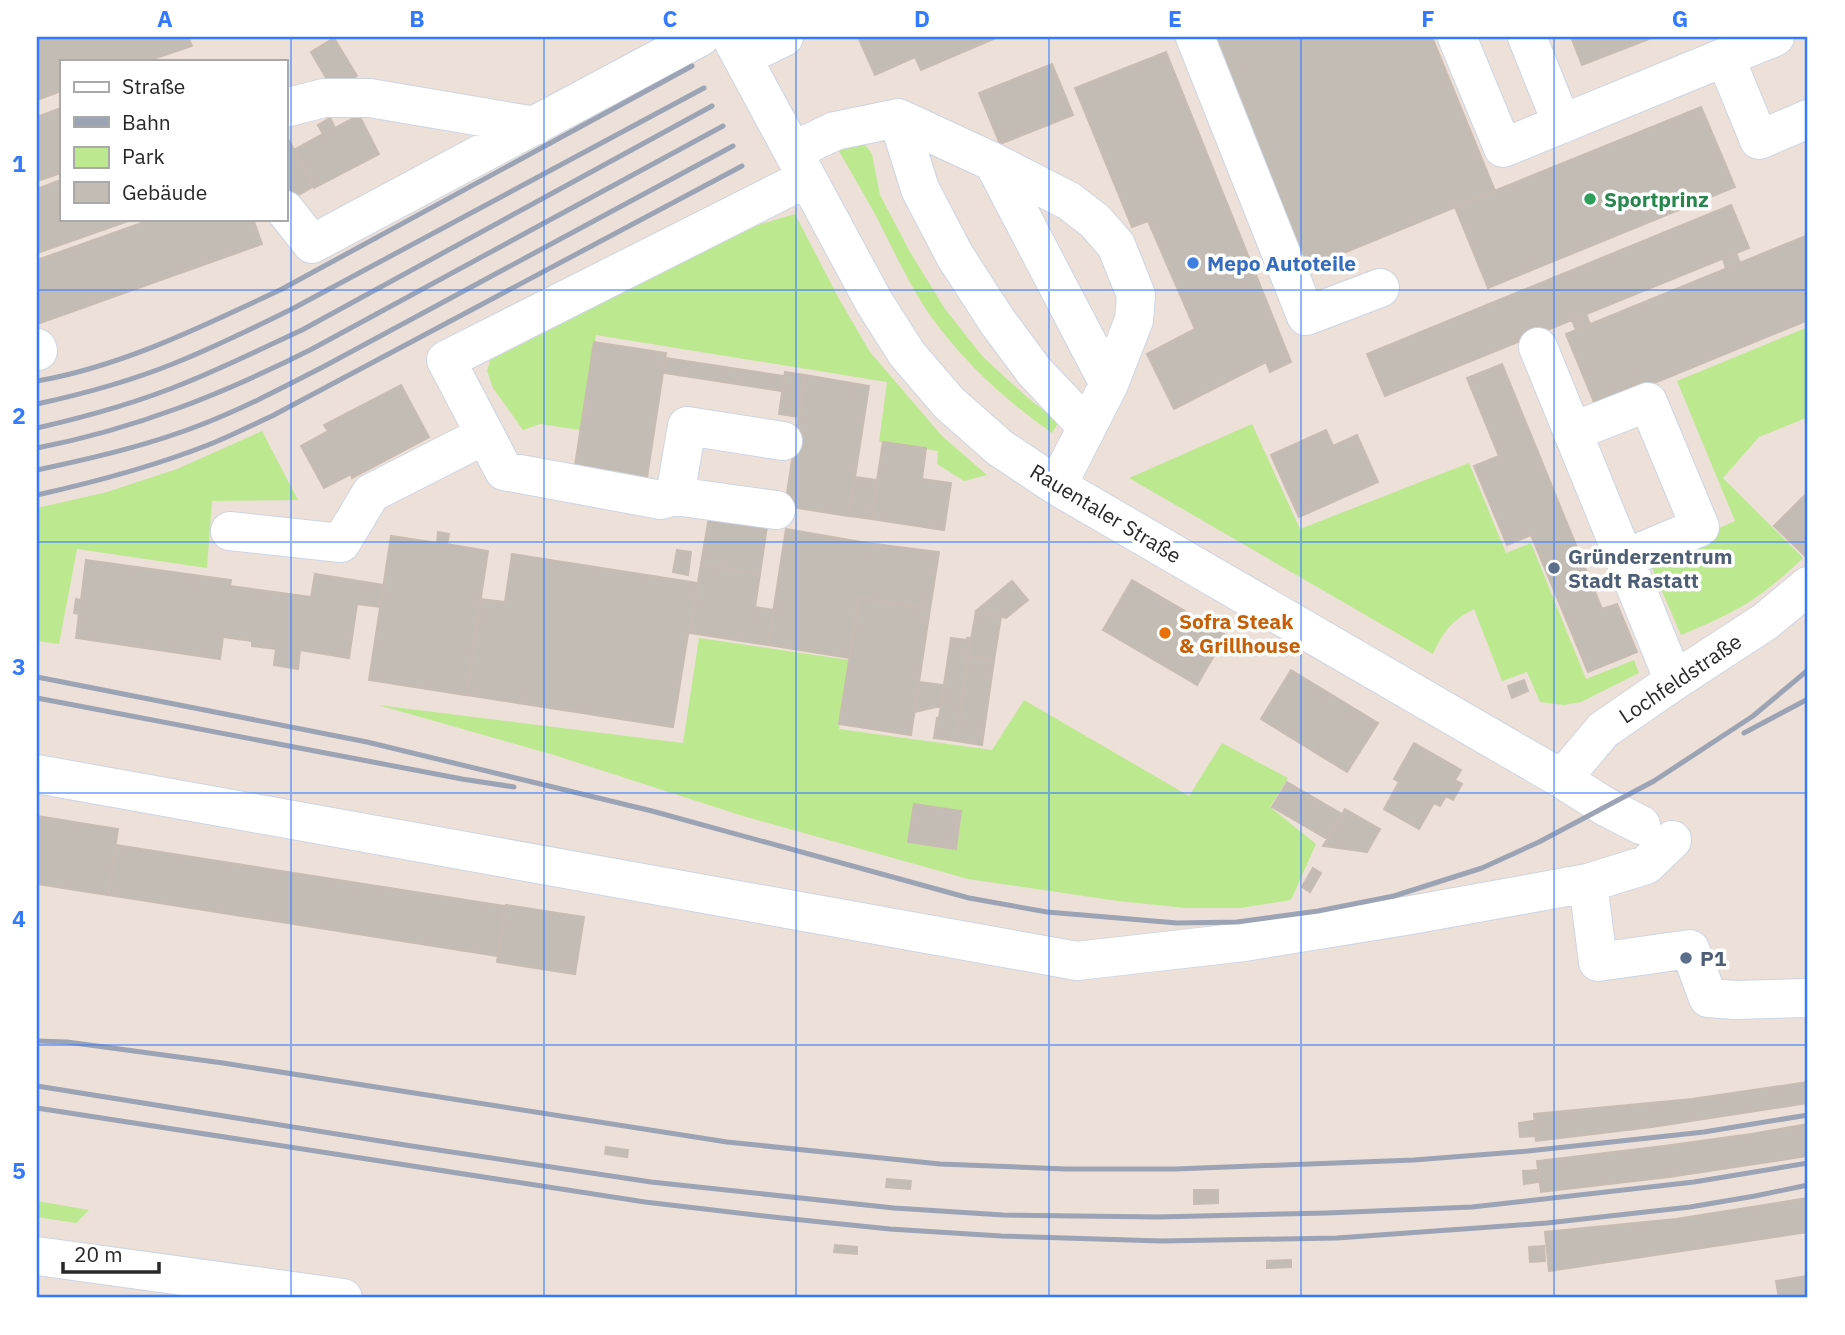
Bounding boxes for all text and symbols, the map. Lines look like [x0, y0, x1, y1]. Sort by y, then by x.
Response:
text: A [157, 3, 173, 33]
text: B [409, 3, 425, 33]
text: C [663, 3, 678, 33]
text: D [914, 3, 930, 33]
text: E [1168, 3, 1182, 33]
text: F [1421, 3, 1435, 33]
text: G [1672, 3, 1688, 33]
legend [60, 60, 287, 220]
text: Straße [122, 72, 185, 100]
text: Bahn [122, 108, 171, 136]
text: Park [122, 142, 165, 170]
text: 1 [12, 148, 26, 178]
text: Gebäude [122, 178, 207, 206]
place label: Sportprinz [1604, 185, 1709, 213]
marker: Sportprinz [1582, 191, 1598, 207]
place label: Mepo Autoteile [1207, 249, 1356, 277]
marker: Mepo Autoteile [1185, 255, 1201, 271]
text: 2 [12, 400, 26, 430]
street label: Rauentaler Straße [1025, 457, 1187, 569]
place label: Gründerzentrum Stadt Rastatt [1568, 542, 1732, 594]
marker: Gründerzentrum Stadt Rastatt [1546, 560, 1562, 576]
place label: Sofra Steak & Grillhouse [1179, 607, 1301, 659]
marker: Sofra Steak & Grillhouse [1157, 625, 1173, 641]
street label: Lochfeldstraße [1613, 627, 1747, 729]
text: 3 [12, 651, 26, 681]
text: 4 [12, 903, 26, 933]
place label: P1 [1700, 944, 1727, 972]
marker: P1 [1678, 950, 1694, 966]
text: 5 [12, 1155, 26, 1185]
scale bar [63, 1230, 159, 1274]
text: 20 m [74, 1240, 123, 1268]

